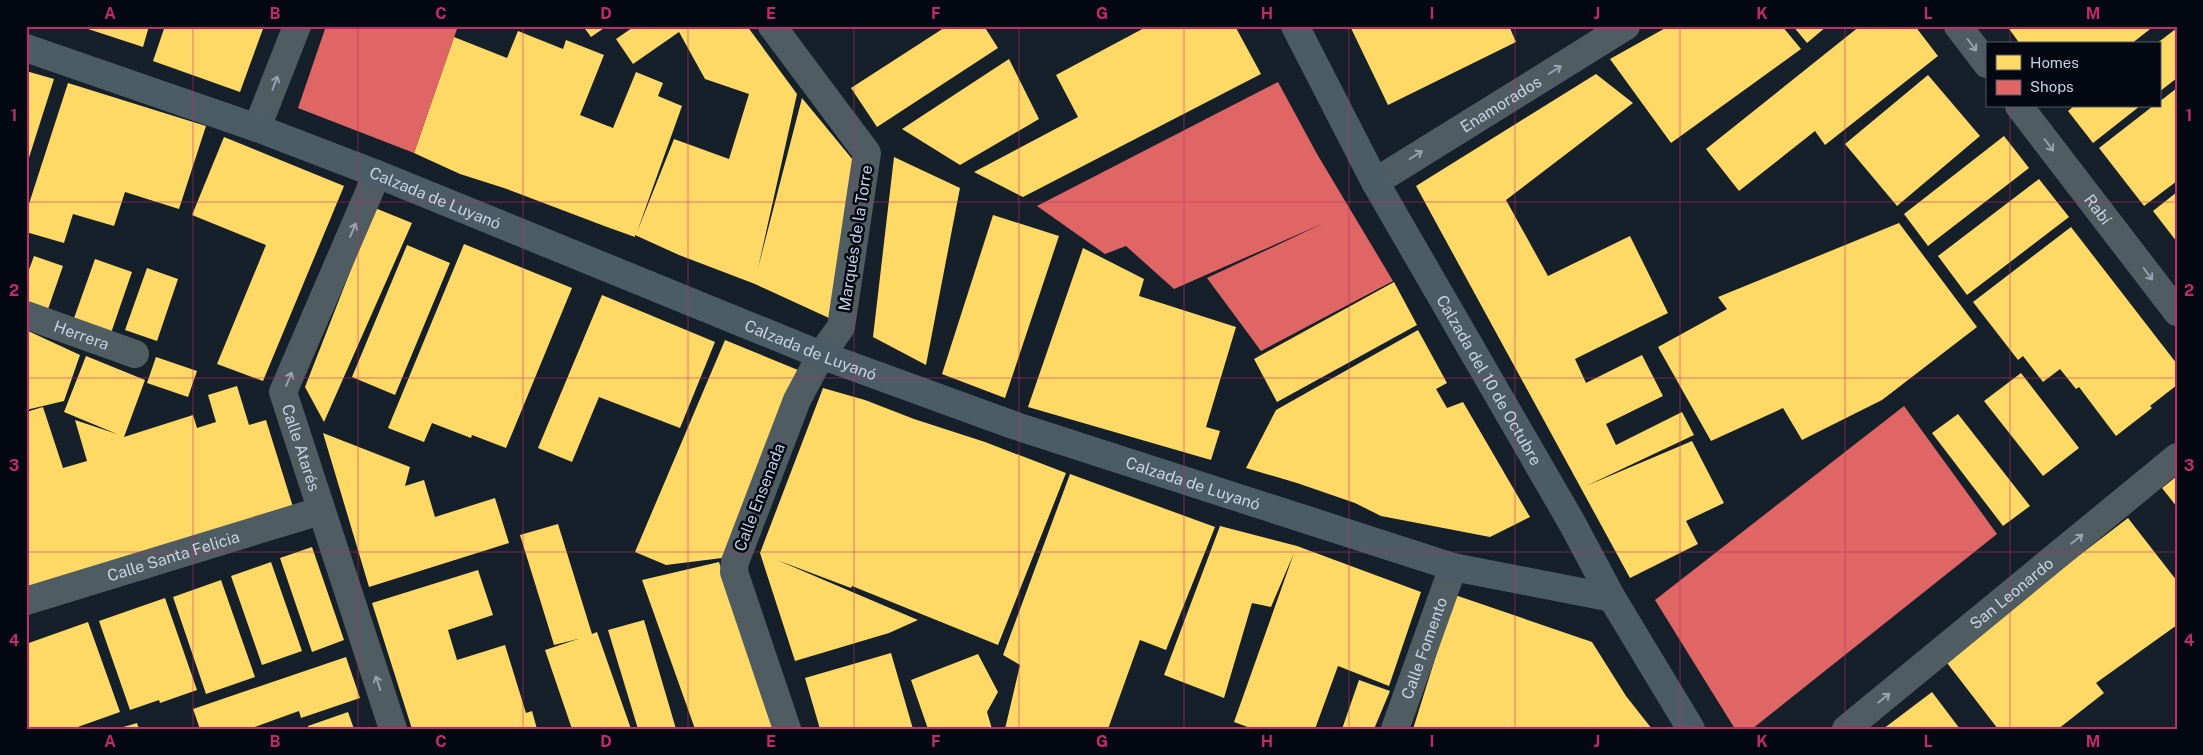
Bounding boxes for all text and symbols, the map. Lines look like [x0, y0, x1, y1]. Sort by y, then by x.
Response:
text: A [104, 4, 116, 23]
text: B [270, 4, 281, 23]
text: C [435, 4, 447, 23]
text: D [600, 4, 612, 23]
text: E [766, 4, 776, 23]
text: F [931, 4, 941, 23]
text: G [1096, 4, 1108, 23]
text: H [1261, 4, 1273, 23]
text: I [1430, 4, 1434, 23]
text: J [1594, 4, 1600, 23]
text: K [1756, 4, 1768, 23]
text: L [1923, 4, 1933, 23]
text: M [2086, 4, 2100, 23]
one-way arrow [1967, 38, 1978, 51]
legend [1986, 42, 2160, 108]
text: Homes [2030, 54, 2079, 71]
one-way arrow [1547, 65, 1561, 75]
street label: Enamorados [1457, 72, 1545, 137]
one-way arrow [271, 76, 280, 91]
text: Shops [2030, 78, 2074, 95]
text: 1 [11, 106, 17, 125]
text: 1 [2186, 106, 2192, 125]
one-way arrow [2043, 138, 2054, 151]
one-way arrow [1409, 150, 1423, 160]
street label: Calzada de Luyanó [367, 163, 504, 233]
street label: Marqués de la Torre [835, 164, 876, 312]
street label: Rabí [2080, 191, 2116, 229]
one-way arrow [349, 223, 359, 238]
one-way arrow [2142, 267, 2153, 280]
text: 2 [9, 281, 19, 300]
text: 2 [2184, 281, 2194, 300]
street label: Calzada del 10 de Octubre [1432, 292, 1546, 469]
street label: Calzada de Luyanó [742, 316, 879, 384]
street label: Herrera [51, 317, 112, 354]
one-way arrow [284, 372, 294, 387]
street label: Calle Atarés [278, 402, 324, 494]
street label: Calle Ensenada [730, 440, 789, 554]
street label: Calzada de Luyanó [1123, 453, 1262, 514]
text: 3 [9, 456, 19, 475]
text: 3 [2184, 456, 2194, 475]
street label: Calle Santa Felicia [105, 527, 242, 586]
one-way arrow [2070, 534, 2083, 545]
street label: San Leonardo [1966, 554, 2057, 633]
street label: Calle Fomento [1397, 595, 1451, 702]
text: 4 [9, 631, 20, 650]
text: 4 [2184, 631, 2195, 650]
one-way arrow [373, 675, 382, 691]
one-way arrow [1877, 692, 1890, 703]
text: A [104, 732, 116, 751]
text: B [270, 732, 281, 751]
text: C [435, 732, 447, 751]
text: D [600, 732, 612, 751]
text: E [766, 732, 776, 751]
text: F [931, 732, 941, 751]
text: G [1096, 732, 1108, 751]
text: H [1261, 732, 1273, 751]
text: I [1430, 732, 1434, 751]
text: J [1594, 732, 1600, 751]
text: K [1756, 732, 1768, 751]
text: L [1923, 732, 1933, 751]
text: M [2086, 732, 2100, 751]

